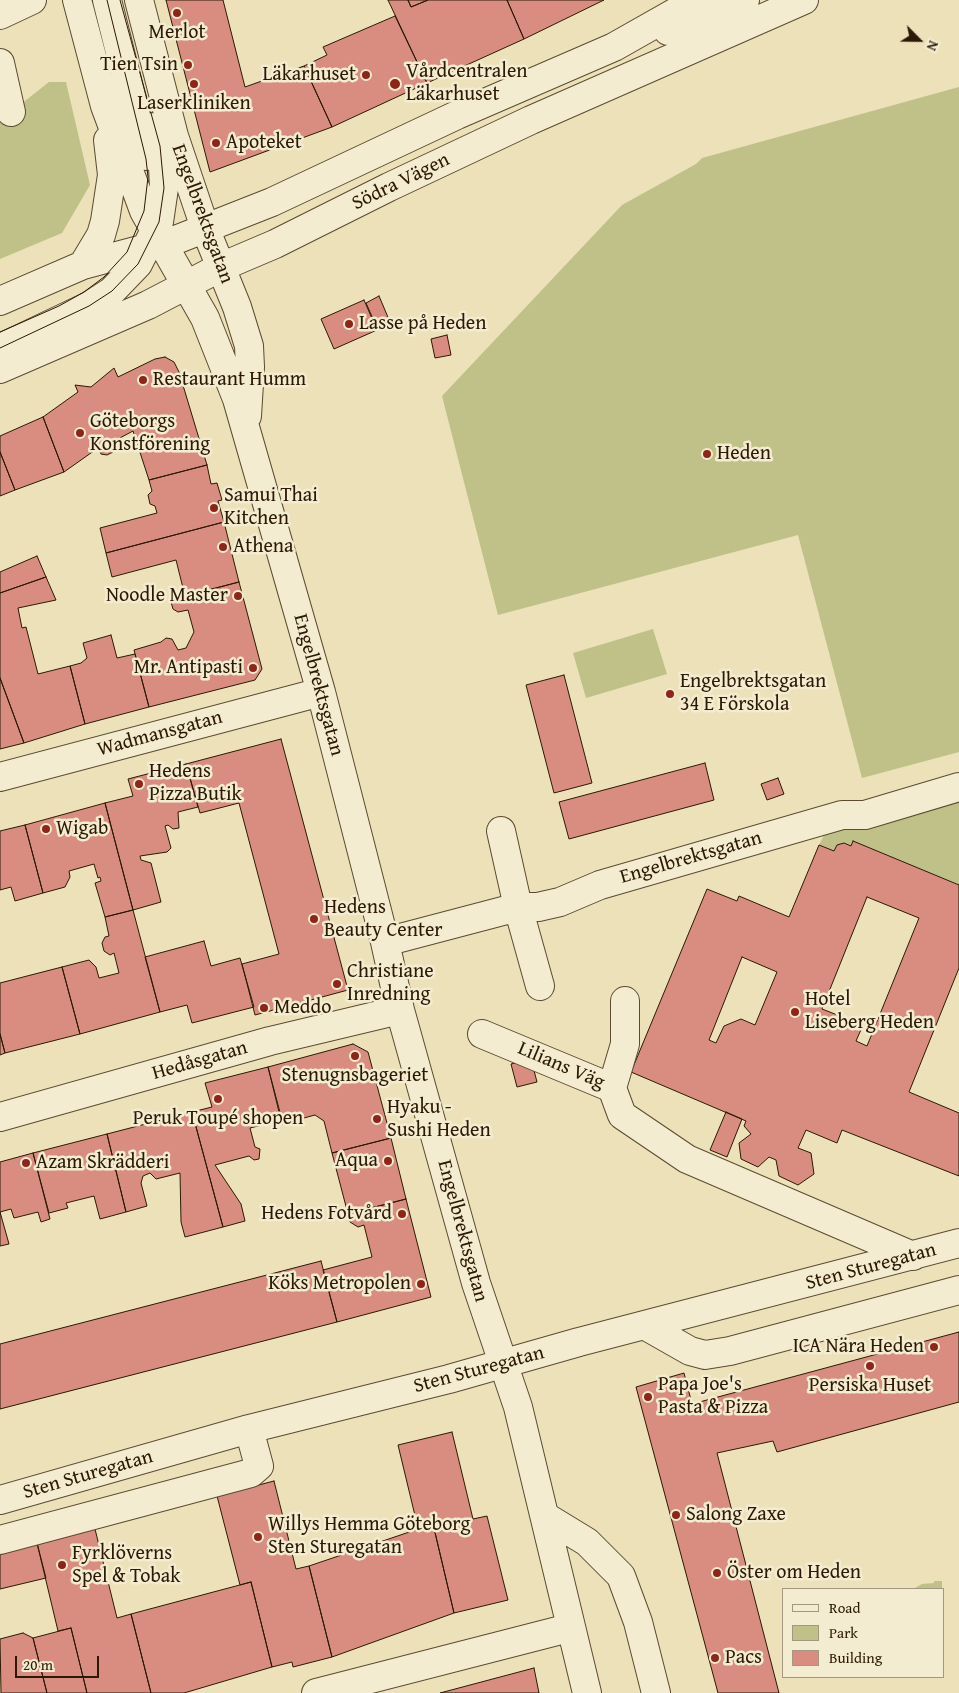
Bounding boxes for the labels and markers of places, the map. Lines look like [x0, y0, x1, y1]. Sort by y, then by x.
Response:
marker: Merlot [171, 7, 183, 19]
place label: Merlot [149, 21, 205, 45]
place label: Tien Tsin [100, 53, 178, 77]
marker: Tien Tsin [182, 59, 194, 71]
place label: Vårdcentralen Läkarhuset [406, 60, 528, 107]
place label: Läkarhuset [263, 63, 356, 87]
marker: Läkarhuset [360, 69, 372, 81]
marker: Vårdcentralen Läkarhuset [388, 77, 402, 91]
marker: Laserkliniken [188, 78, 200, 90]
place label: Laserkliniken [137, 92, 251, 116]
place label: Apoteket [226, 131, 302, 155]
marker: Apoteket [210, 137, 222, 149]
place label: Lasse på Heden [359, 312, 486, 336]
marker: Lasse på Heden [343, 318, 355, 330]
place label: Restaurant Humm [153, 368, 306, 392]
marker: Restaurant Humm [137, 374, 149, 386]
place label: Göteborgs Konstförening [90, 410, 210, 457]
marker: Göteborgs Konstförening [74, 427, 86, 439]
place label: Heden [717, 442, 771, 466]
marker: Heden [701, 448, 713, 460]
place label: Samui Thai Kitchen [224, 484, 318, 531]
marker: Samui Thai Kitchen [208, 502, 220, 514]
place label: Athena [233, 535, 293, 559]
marker: Athena [217, 541, 229, 553]
place label: Noodle Master [106, 584, 228, 608]
marker: Noodle Master [232, 590, 244, 602]
place label: Mr. Antipasti [134, 656, 243, 680]
marker: Mr. Antipasti [247, 662, 259, 674]
place label: Engelbrektsgatan 34 E Förskola [680, 670, 826, 717]
marker: Engelbrektsgatan 34 E Förskola [664, 688, 676, 700]
place label: Hedens Pizza Butik [149, 760, 242, 807]
marker: Hedens Pizza Butik [133, 778, 145, 790]
place label: Wigab [56, 817, 108, 841]
marker: Wigab [40, 823, 52, 835]
place label: Hedens Beauty Center [324, 896, 443, 943]
marker: Hedens Beauty Center [308, 913, 320, 925]
place label: Christiane Inredning [347, 960, 434, 1007]
marker: Christiane Inredning [331, 978, 343, 990]
place label: Hotel Liseberg Heden [805, 988, 934, 1035]
place label: Meddo [274, 996, 331, 1020]
marker: Meddo [258, 1002, 270, 1014]
marker: Hotel Liseberg Heden [789, 1006, 801, 1018]
marker: Stenugnsbageriet [349, 1050, 361, 1062]
place label: Stenugnsbageriet [282, 1064, 428, 1088]
marker: Peruk Toupé shopen [212, 1093, 224, 1105]
place label: Hyaku - Sushi Heden [387, 1096, 491, 1143]
place label: Peruk Toupé shopen [133, 1107, 303, 1131]
marker: Hyaku - Sushi Heden [371, 1113, 383, 1125]
place label: Aqua [335, 1149, 378, 1173]
place label: Azam Skrädderi [36, 1151, 169, 1175]
marker: Aqua [382, 1155, 394, 1167]
marker: Azam Skrädderi [20, 1157, 32, 1169]
place label: Hedens Fotvård [261, 1202, 392, 1226]
marker: Hedens Fotvård [396, 1208, 408, 1220]
place label: Köks Metropolen [268, 1272, 411, 1296]
marker: Köks Metropolen [415, 1278, 427, 1290]
place label: ICA Nära Heden [793, 1335, 924, 1359]
marker: ICA Nära Heden [928, 1341, 940, 1353]
marker: Persiska Huset [864, 1360, 876, 1372]
place label: Papa Joe's Pasta & Pizza [658, 1373, 768, 1420]
place label: Persiska Huset [809, 1374, 931, 1398]
marker: Papa Joe's Pasta & Pizza [642, 1391, 654, 1403]
place label: Salong Zaxe [686, 1503, 786, 1527]
marker: Salong Zaxe [670, 1509, 682, 1521]
place label: Willys Hemma Göteborg Sten Sturegatan [268, 1513, 471, 1560]
marker: Willys Hemma Göteborg Sten Sturegatan [252, 1531, 264, 1543]
place label: Fyrklöverns Spel & Tobak [72, 1542, 180, 1589]
marker: Fyrklöverns Spel & Tobak [56, 1559, 68, 1571]
place label: Öster om Heden [727, 1561, 861, 1585]
marker: Öster om Heden [711, 1567, 723, 1579]
place label: Pacs [725, 1646, 762, 1670]
marker: Pacs [709, 1652, 721, 1664]

